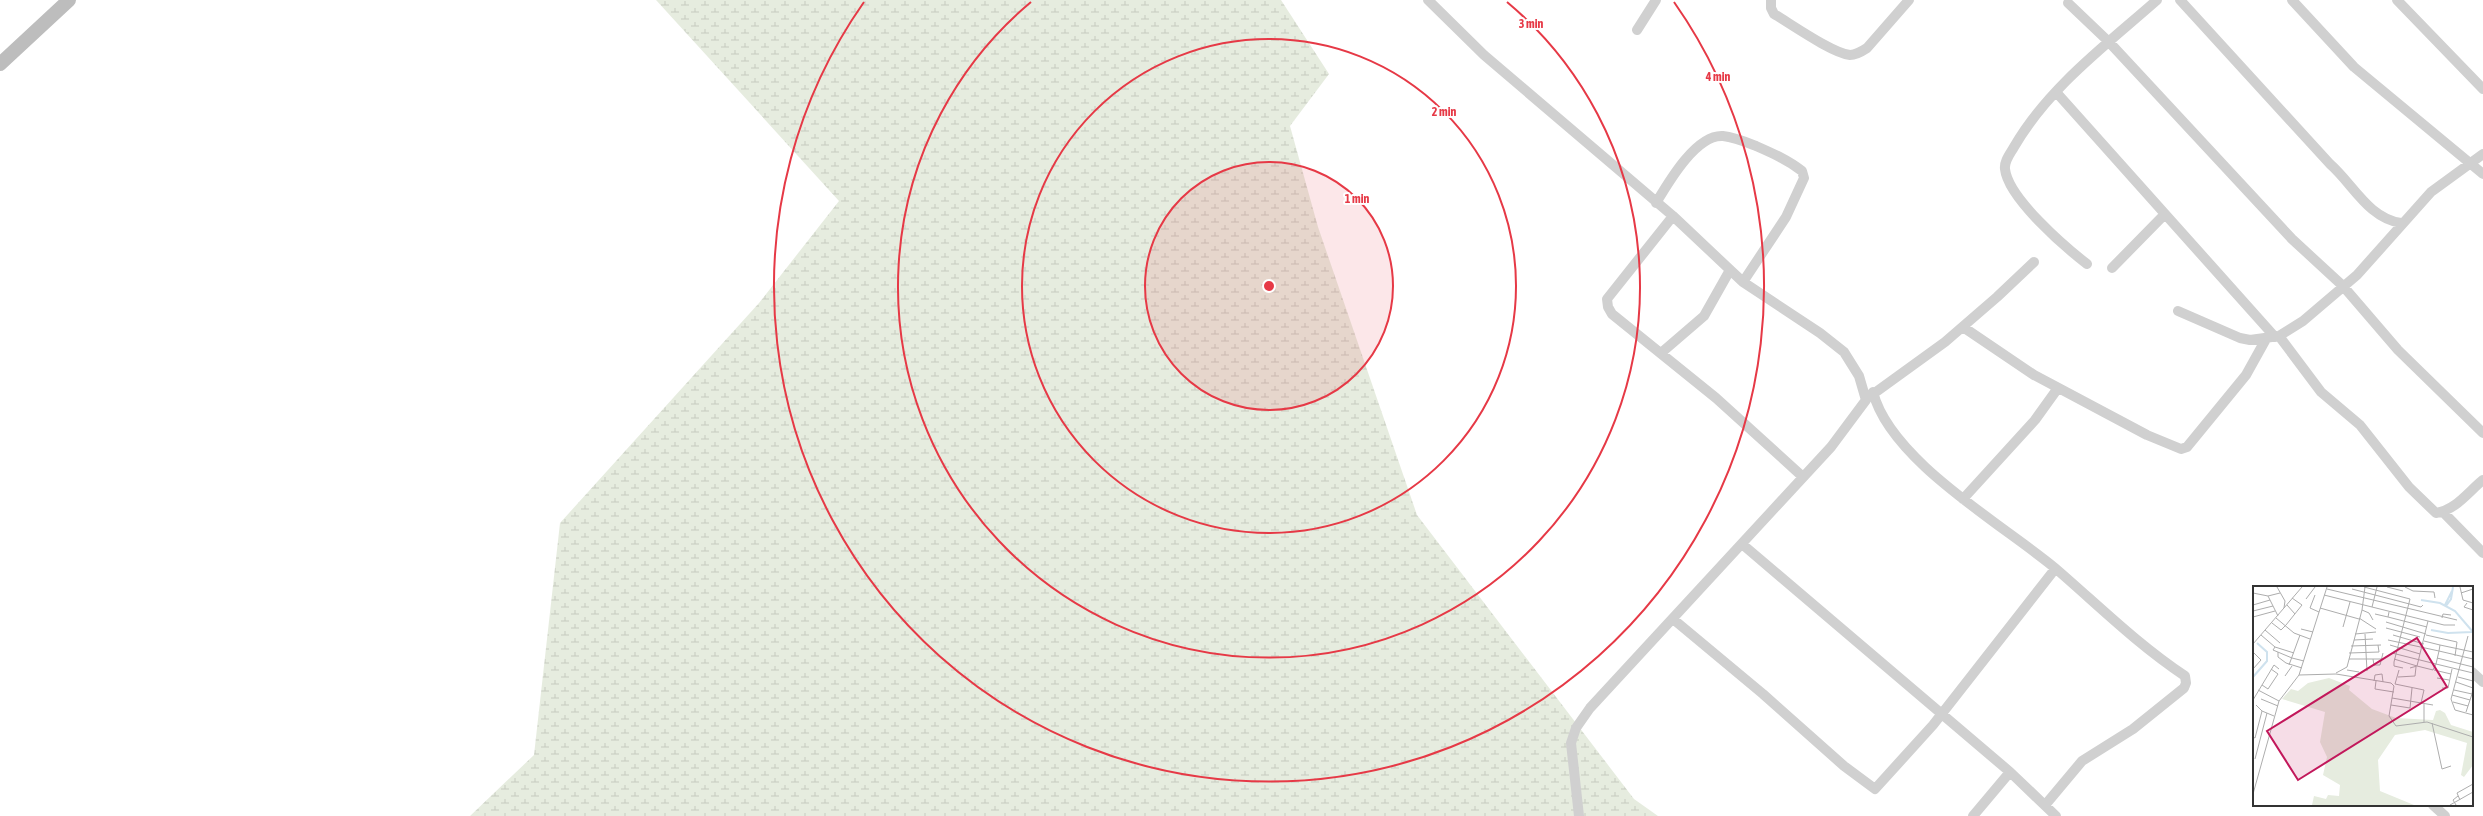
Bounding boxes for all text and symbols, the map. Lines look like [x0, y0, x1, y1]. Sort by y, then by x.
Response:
text: 3 min [1519, 17, 1543, 31]
text: 4 min [1705, 70, 1730, 84]
text: 2 min [1432, 105, 1456, 119]
text: 1 min [1345, 192, 1369, 206]
centre of rings [1262, 279, 1276, 293]
inset map [2253, 586, 2473, 806]

